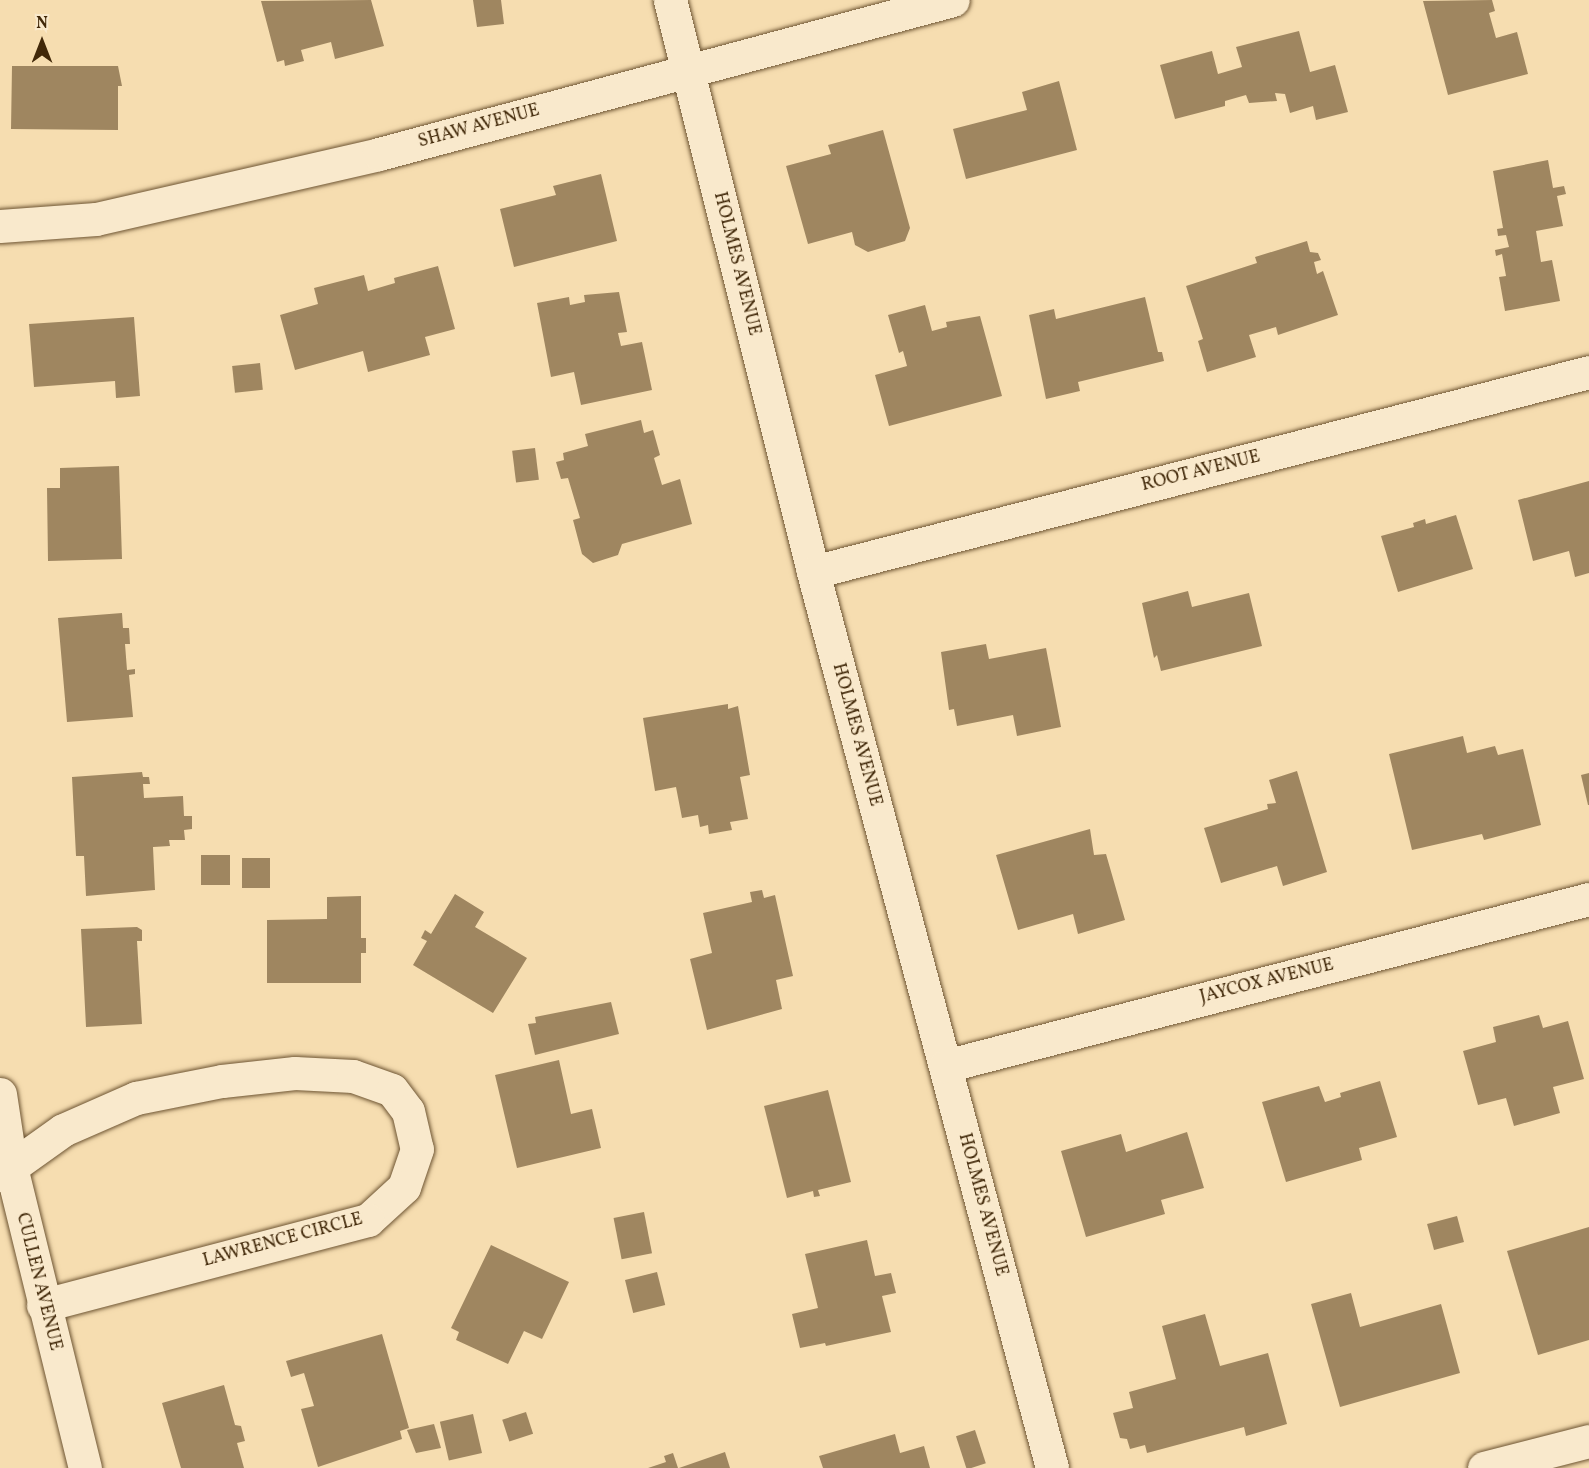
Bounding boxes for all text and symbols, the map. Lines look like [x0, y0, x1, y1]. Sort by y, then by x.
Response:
north arrow [12, 12, 72, 72]
text: N [36, 13, 48, 35]
street label: SHAW AVENUE [416, 100, 542, 154]
street label: HOLMES AVENUE [708, 190, 764, 338]
street label: ROOT AVENUE [1139, 447, 1263, 497]
street label: HOLMES AVENUE [826, 661, 886, 809]
street label: JAYCOX AVENUE [1198, 955, 1336, 1009]
street label: HOLMES AVENUE [952, 1131, 1012, 1279]
street label: LAWRENCE CIRCLE [201, 1209, 365, 1273]
street label: CULLEN AVENUE [10, 1211, 66, 1353]

